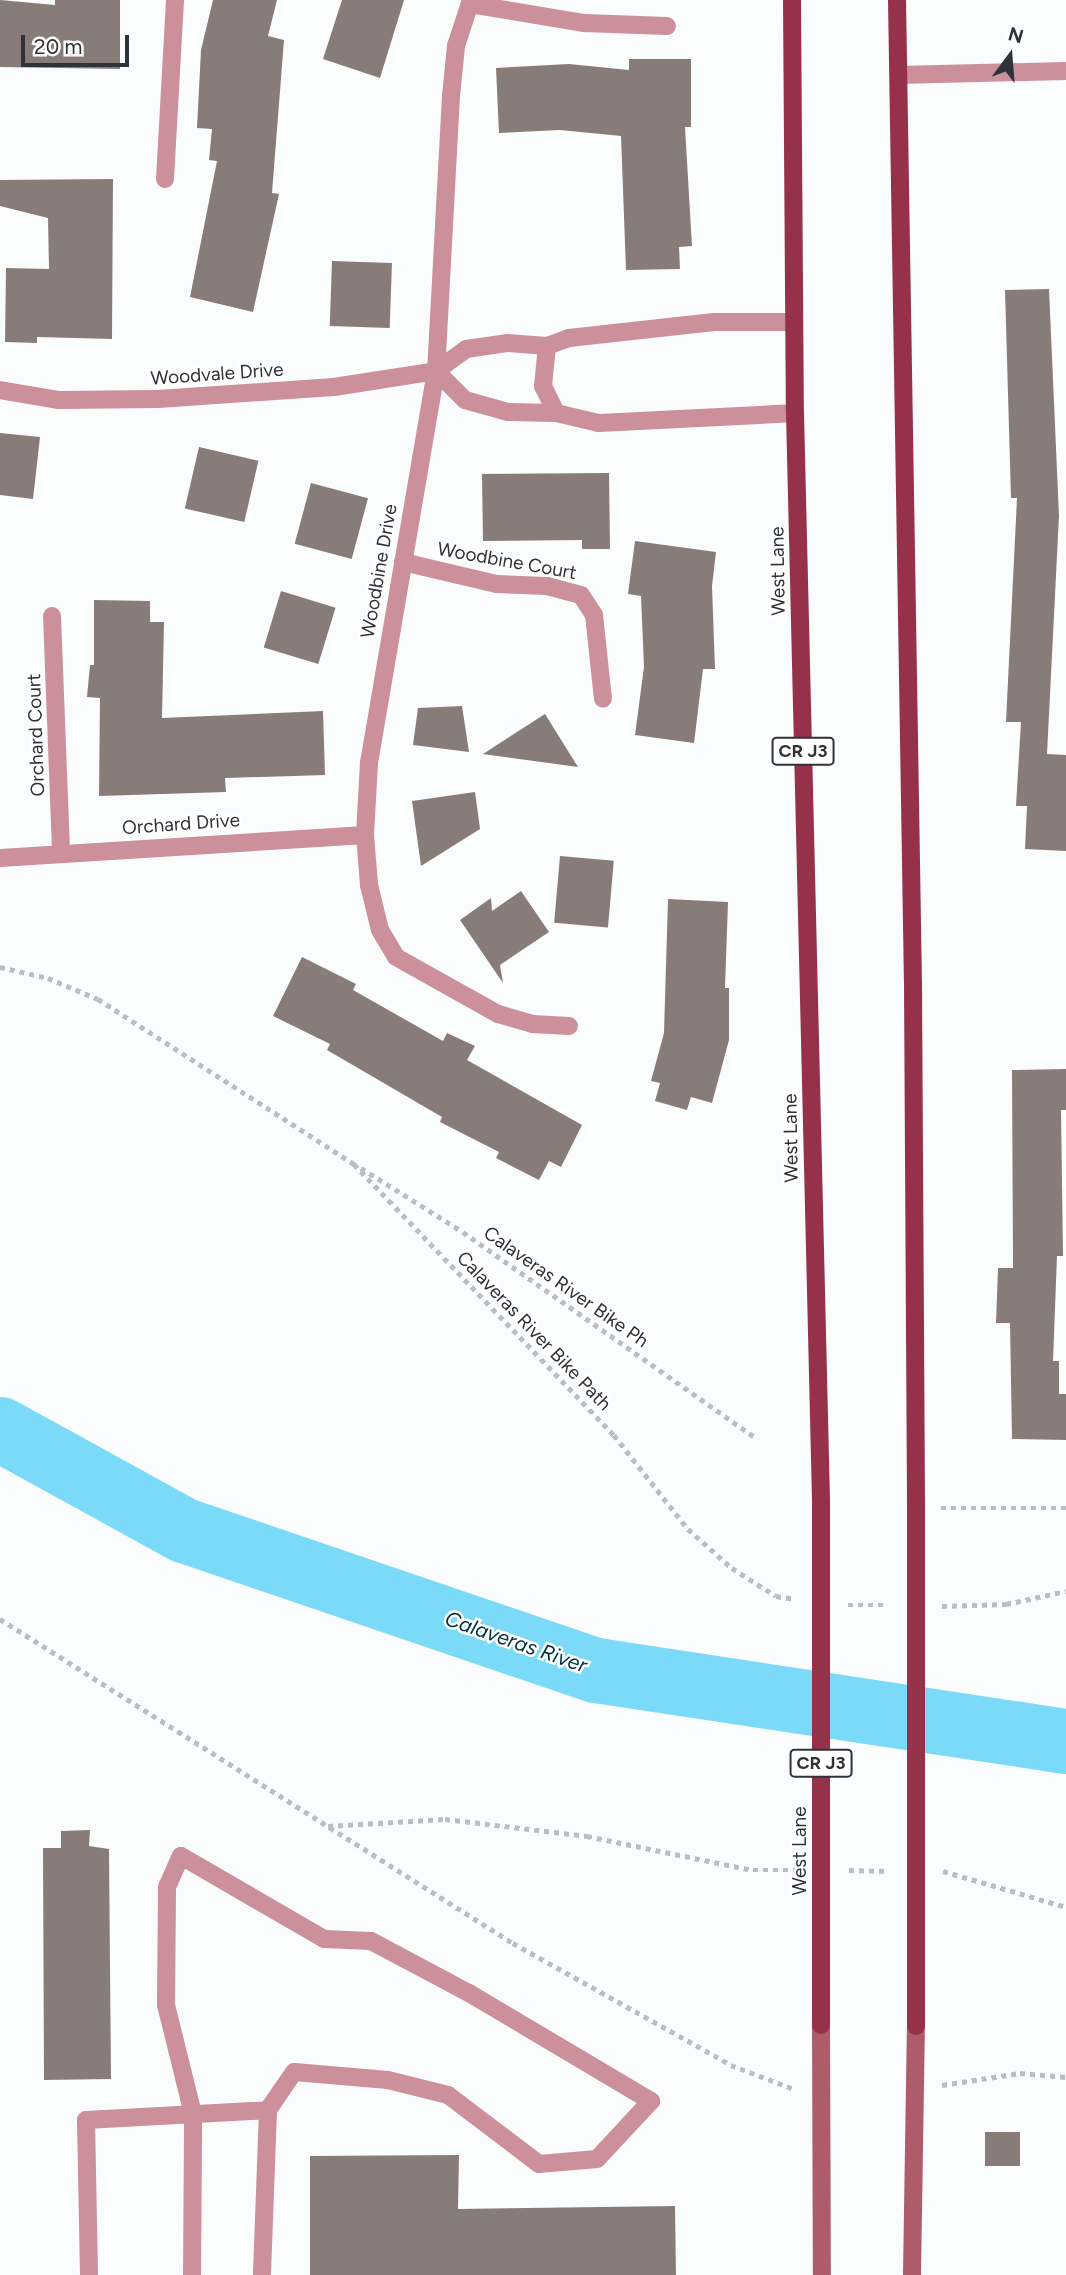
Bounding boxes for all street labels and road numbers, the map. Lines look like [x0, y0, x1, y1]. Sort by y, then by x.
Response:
street label: Woodvale Drive [150, 358, 284, 390]
street label: Woodbine Drive [356, 502, 402, 640]
street label: West Lane [766, 526, 790, 616]
street label: Woodbine Court [436, 538, 578, 584]
street label: Orchard Court [22, 673, 50, 797]
road number: CR J3 [772, 736, 834, 766]
street label: Orchard Drive [121, 809, 241, 839]
street label: West Lane [779, 1093, 803, 1183]
street label: Calaveras River Bike Ph [479, 1221, 653, 1353]
street label: Calaveras River Bike Path [452, 1247, 616, 1415]
road number: CR J3 [790, 1748, 852, 1778]
street label: West Lane [789, 1806, 811, 1896]

